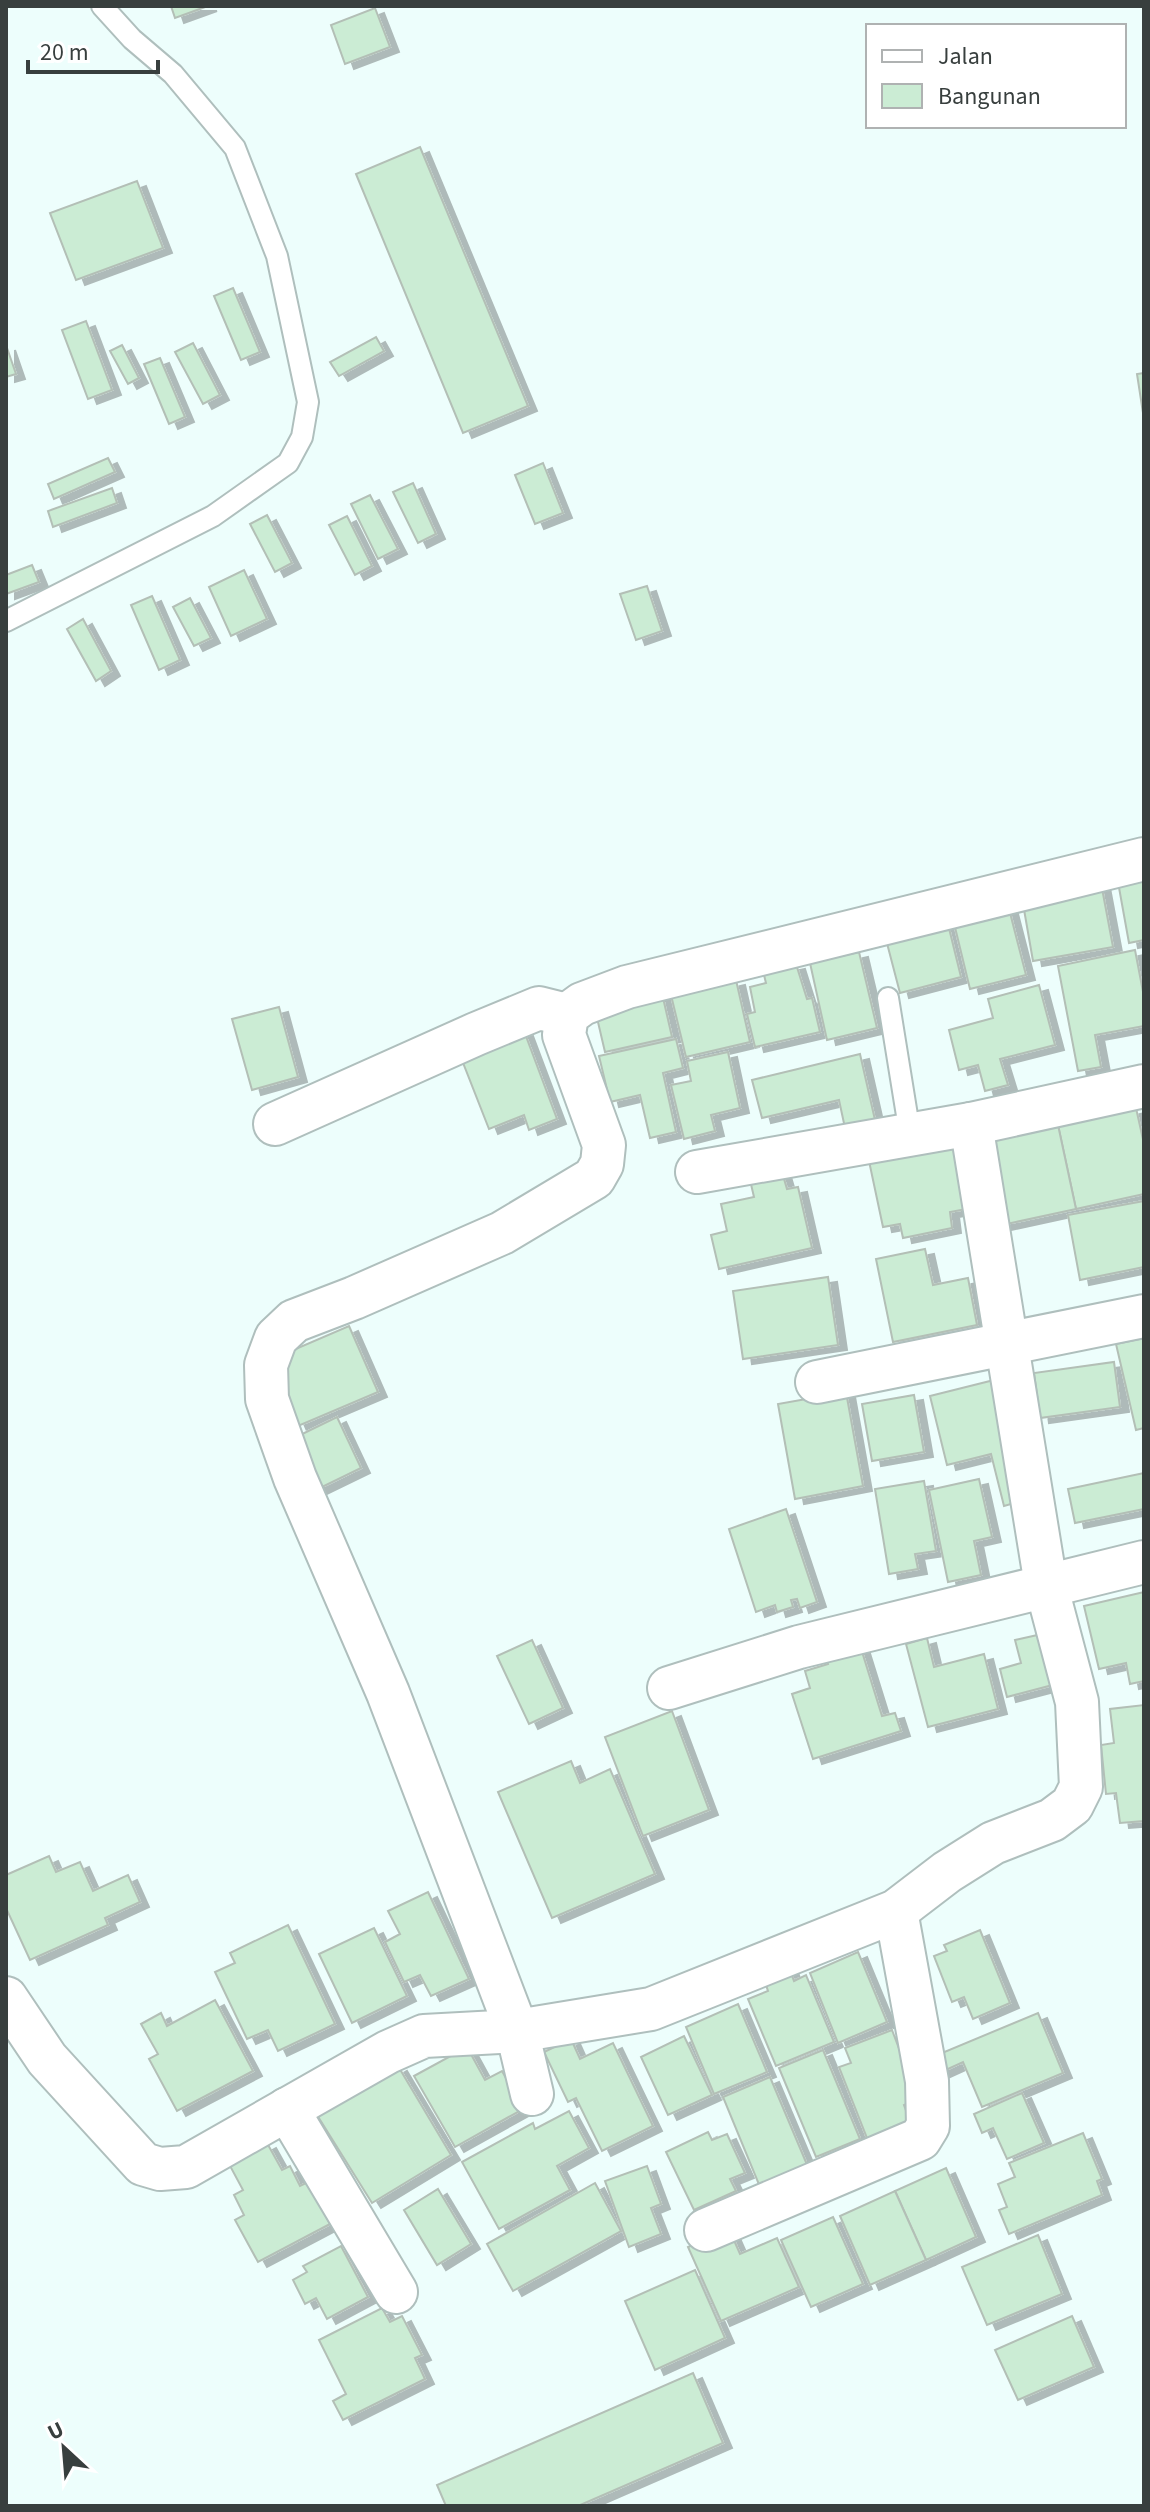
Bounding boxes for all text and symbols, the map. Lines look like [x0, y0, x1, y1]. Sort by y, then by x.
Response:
scale bar [28, 24, 158, 74]
legend [866, 24, 1126, 128]
text: 20 m [40, 35, 89, 70]
text: Jalan [938, 39, 993, 74]
text: Bangunan [938, 79, 1041, 114]
north arrow [24, 2408, 104, 2488]
text: U [42, 2413, 69, 2449]

